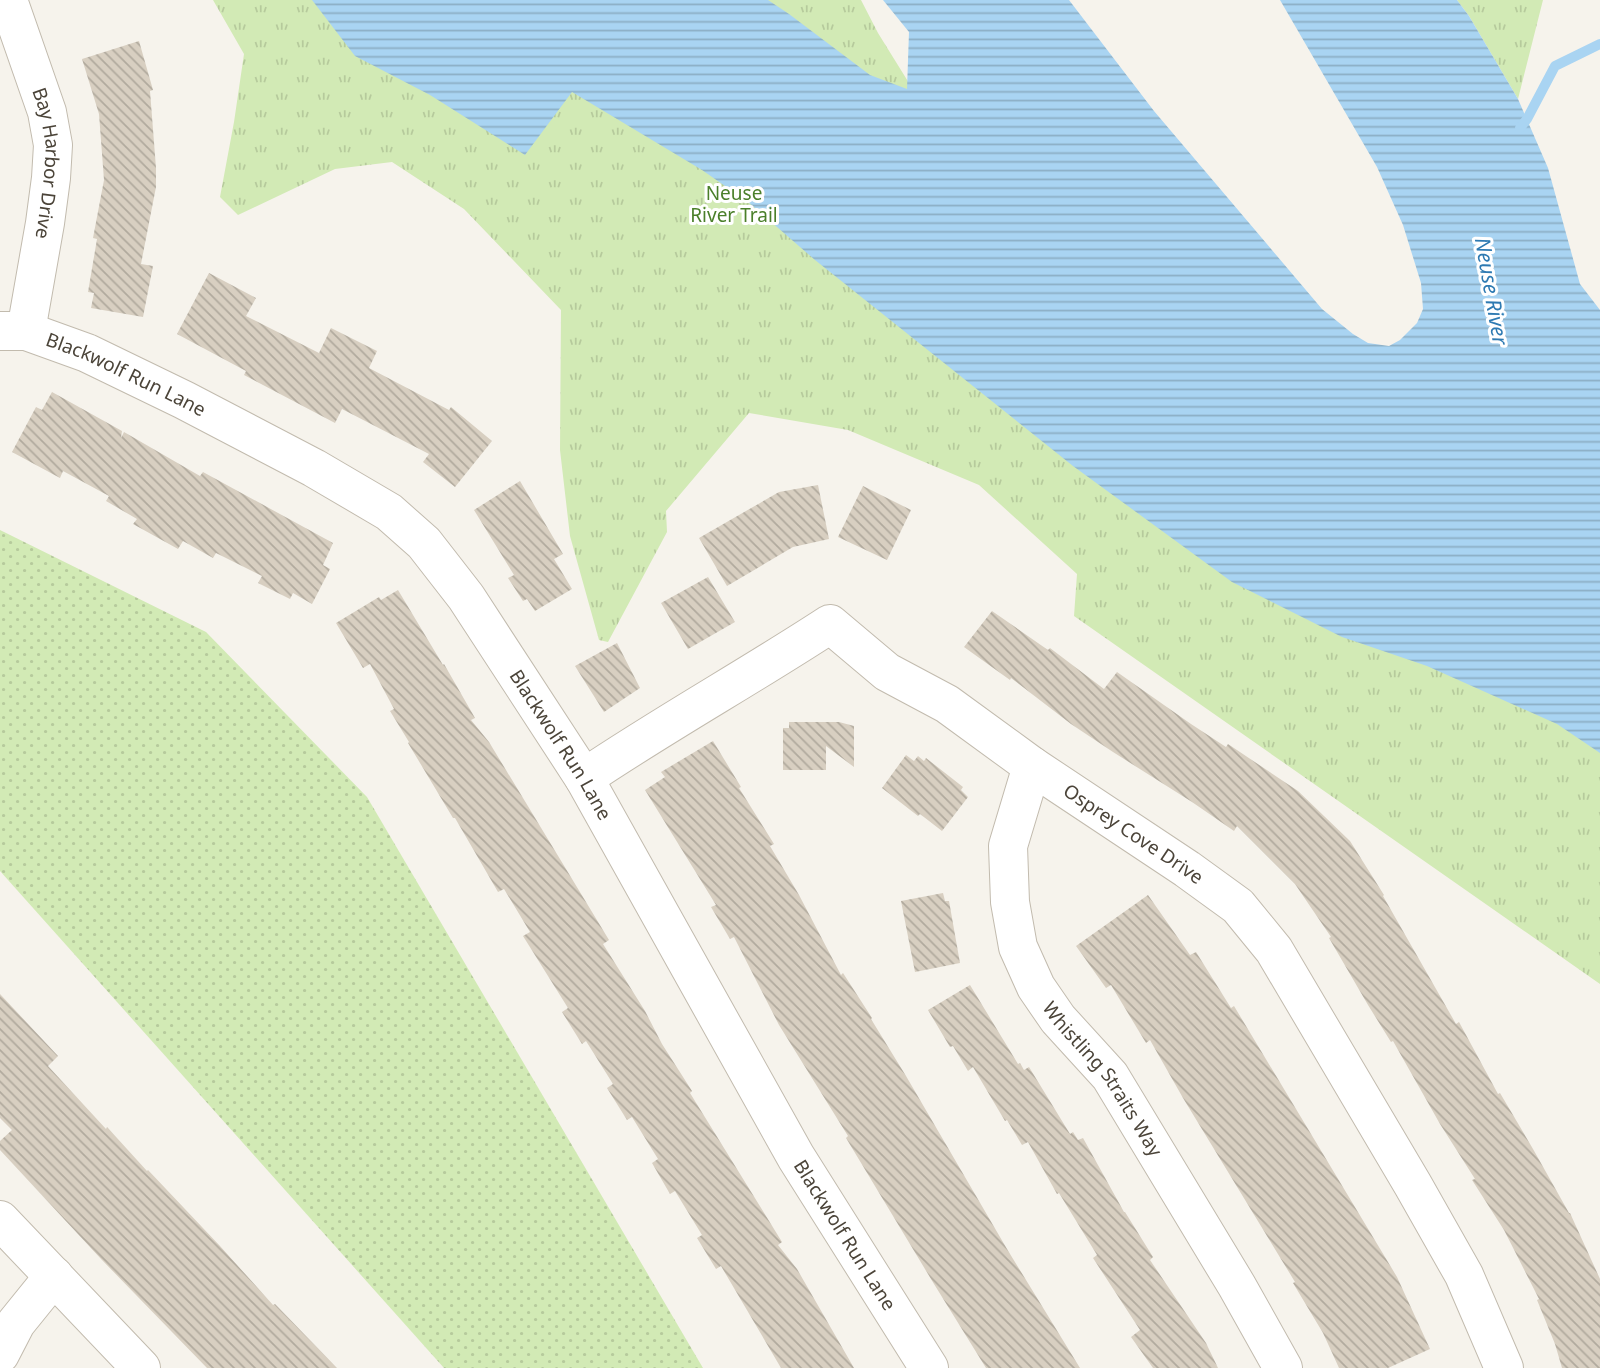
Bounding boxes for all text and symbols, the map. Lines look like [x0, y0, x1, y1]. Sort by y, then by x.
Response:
street label: Bay Harbor Drive [26, 84, 66, 241]
park label: Neuse River Trail [690, 180, 778, 228]
water label: Neuse River [1469, 235, 1516, 349]
street label: Blackwolf Run Lane [43, 326, 210, 422]
street label: Blackwolf Run Lane [504, 664, 618, 825]
street label: Osprey Cove Drive [1058, 777, 1209, 890]
street label: Whistling Straits Way [1037, 996, 1169, 1161]
street label: Blackwolf Run Lane [788, 1155, 902, 1315]

